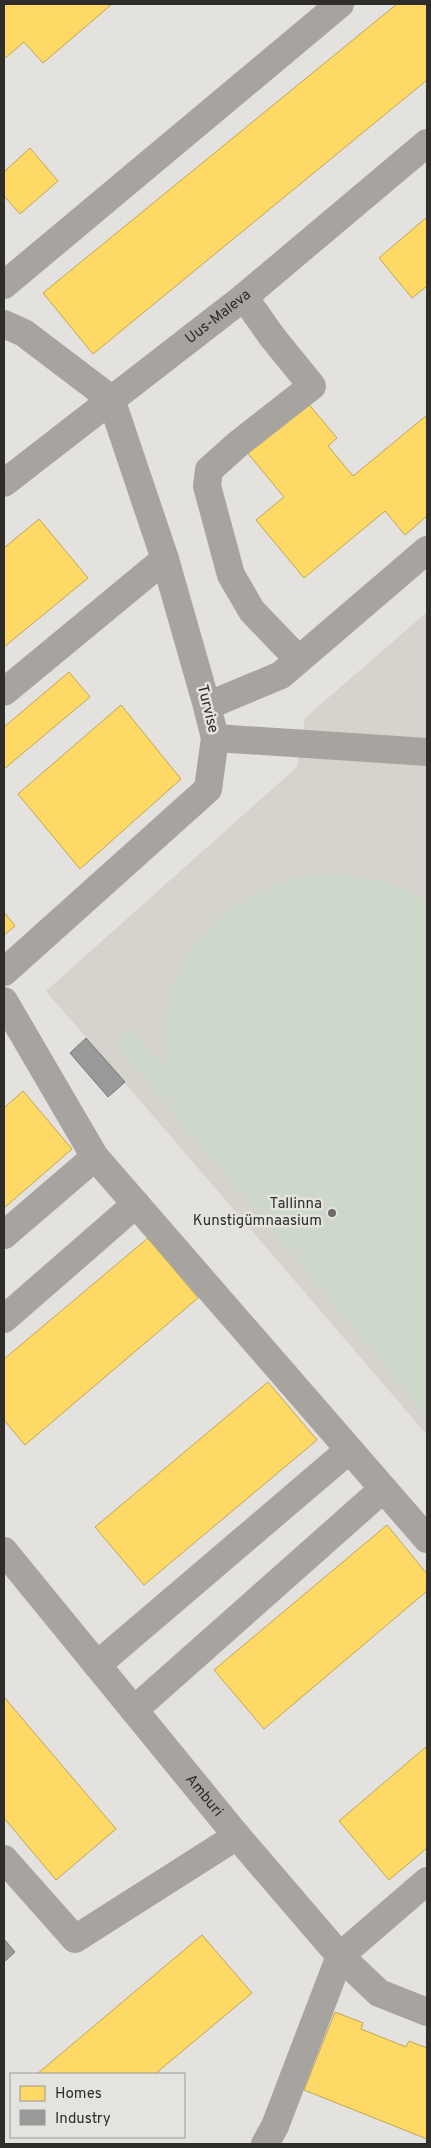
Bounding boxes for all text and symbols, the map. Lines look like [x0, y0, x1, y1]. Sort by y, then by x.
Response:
street label: Uus-Maleva [181, 286, 255, 348]
street label: Turvise [192, 683, 222, 735]
place label: Tallinna Kunstigümnaasium [193, 1195, 322, 1231]
marker: Tallinna Kunstigümnaasium [326, 1207, 338, 1219]
street label: Amburi [181, 1770, 227, 1821]
legend [10, 2073, 185, 2138]
text: Homes [55, 2085, 102, 2104]
text: Industry [55, 2110, 111, 2129]

